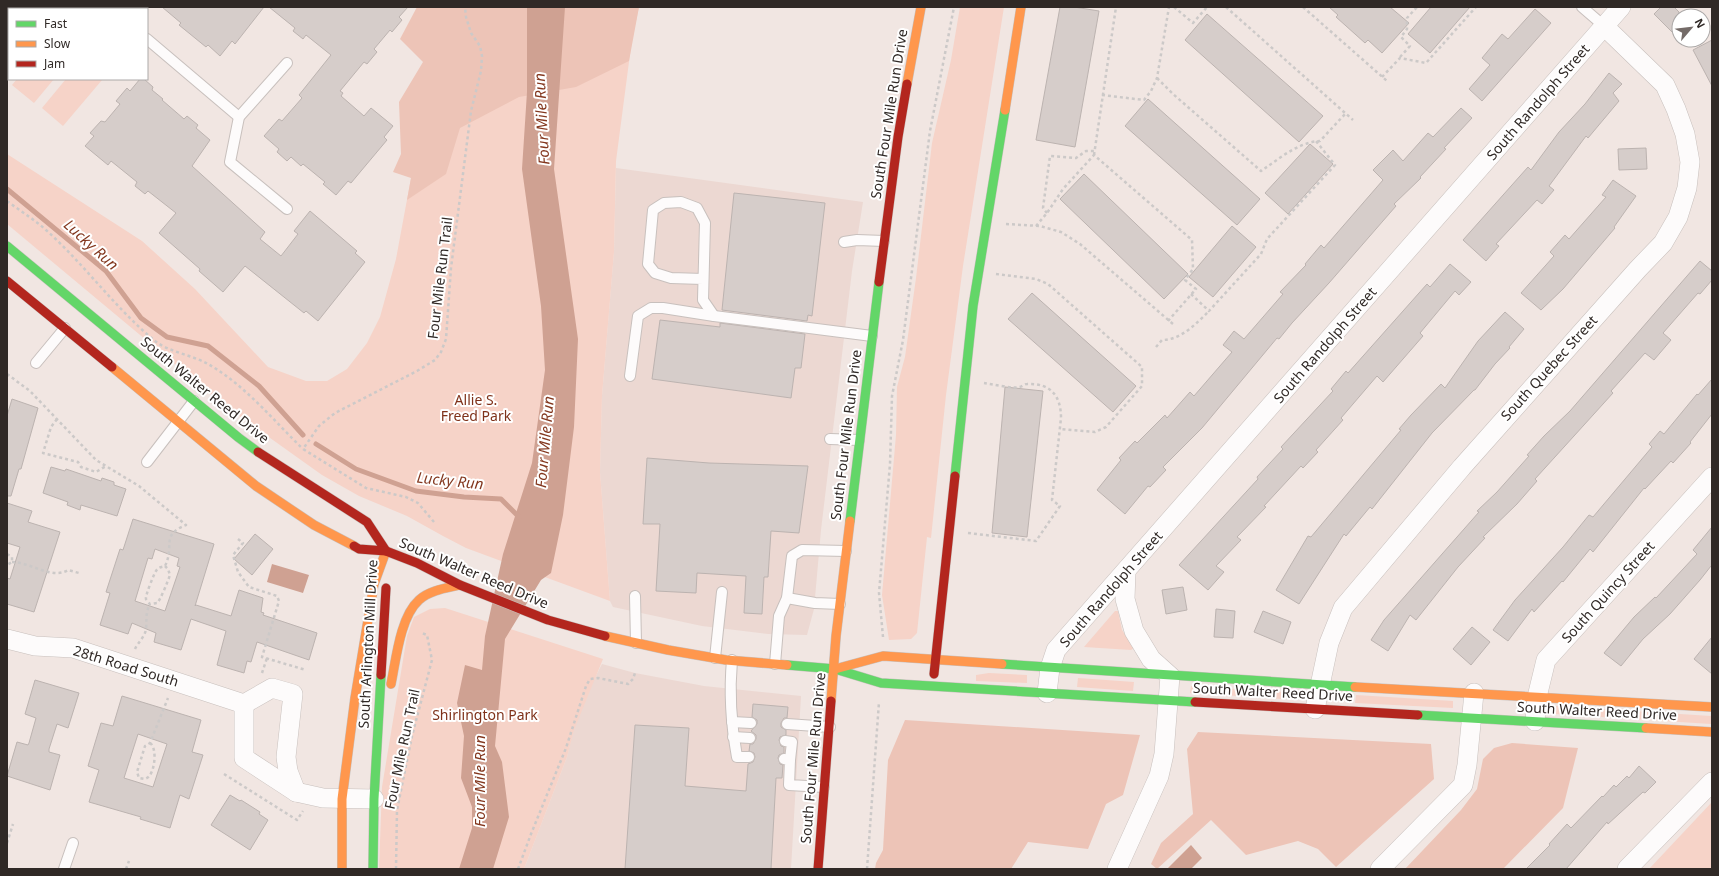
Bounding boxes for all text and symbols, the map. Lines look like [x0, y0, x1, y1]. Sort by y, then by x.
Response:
legend [8, 8, 148, 80]
north arrow [1671, 8, 1711, 48]
text: Fast [44, 15, 68, 32]
text: N [1692, 16, 1709, 31]
street label: South Four Mile Run Drive [866, 28, 911, 200]
text: Slow [44, 35, 71, 52]
street label: South Randolph Street [1482, 40, 1593, 164]
text: Jam [43, 55, 65, 72]
water label: Four Mile Run [529, 73, 553, 165]
water label: Lucky Run [60, 214, 123, 274]
street label: Four Mile Run Trail [423, 216, 456, 340]
street label: South Randolph Street [1269, 283, 1380, 407]
street label: South Quebec Street [1496, 311, 1601, 424]
street label: South Walter Reed Drive [137, 332, 274, 447]
street label: South Four Mile Run Drive [826, 348, 865, 521]
park label: Allie S. Freed Park [441, 390, 512, 425]
water label: Four Mile Run [530, 395, 558, 489]
water label: Lucky Run [416, 467, 484, 493]
street label: South Randolph Street [1055, 527, 1166, 651]
street label: South Walter Reed Drive [397, 533, 552, 613]
street label: South Quincy Street [1557, 537, 1658, 647]
street label: South Arlington Mill Drive [354, 559, 381, 729]
street label: 28th Road South [71, 640, 181, 691]
street label: South Four Mile Run Drive [796, 672, 829, 844]
street label: South Walter Reed Drive [1193, 678, 1354, 705]
street label: Four Mile Run Trail [379, 687, 424, 811]
street label: South Walter Reed Drive [1517, 697, 1678, 724]
park label: Shirlington Park [432, 705, 538, 724]
water label: Four Mile Run [469, 735, 489, 827]

